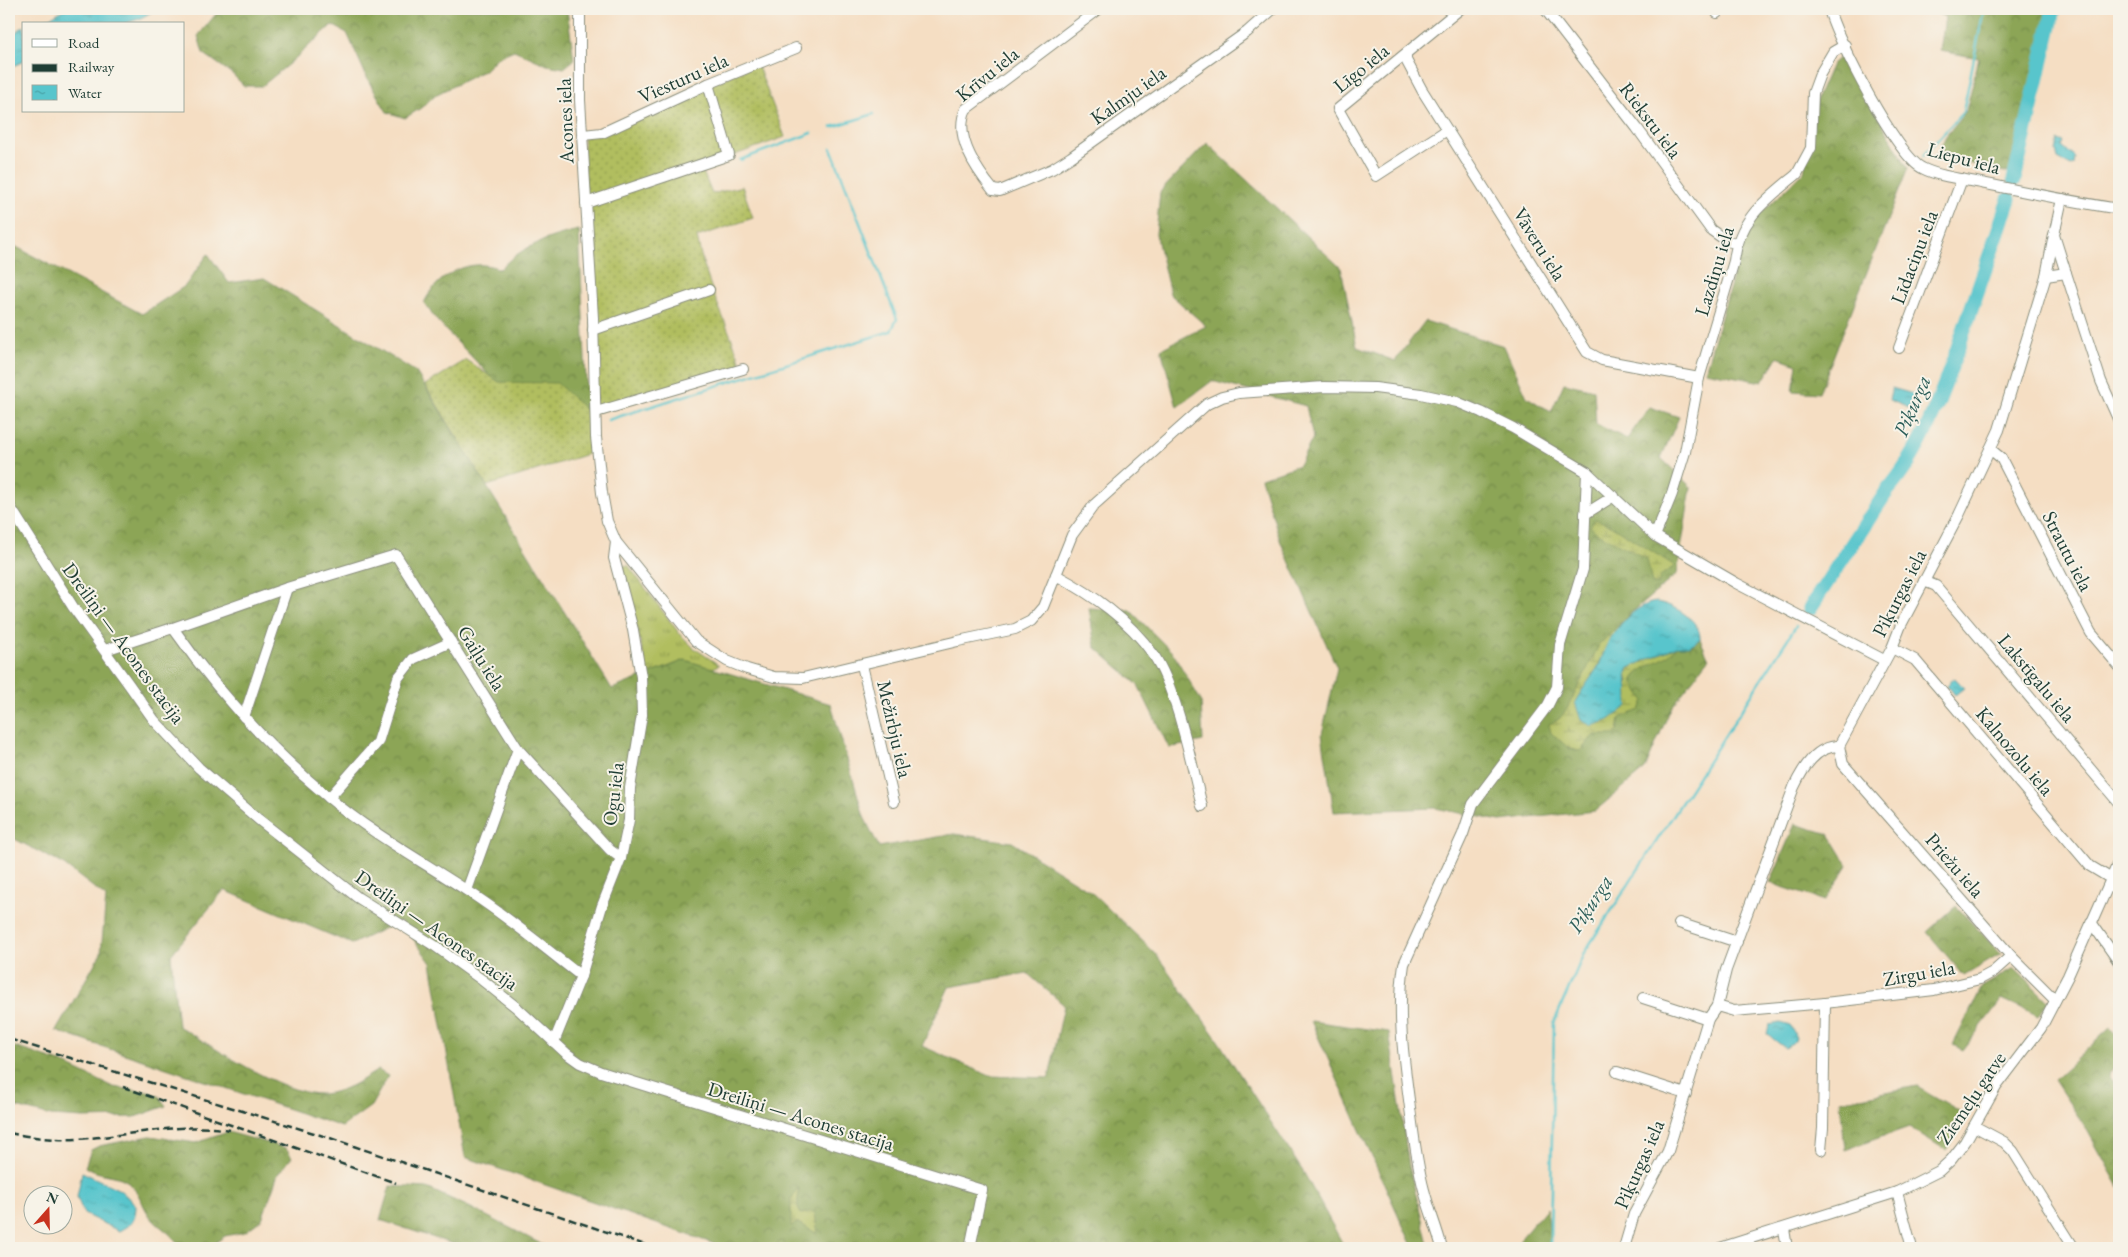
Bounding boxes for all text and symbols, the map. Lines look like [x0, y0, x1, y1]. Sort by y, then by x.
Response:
legend [22, 22, 185, 112]
text: Road [68, 33, 100, 52]
street label: Līgo iela [1328, 38, 1394, 98]
street label: Krīvu iela [950, 41, 1024, 107]
street label: Viesturu iela [634, 47, 732, 109]
text: Railway [68, 57, 115, 76]
street label: Kalmju iela [1085, 60, 1171, 130]
street label: Riekstu iela [1614, 77, 1688, 163]
street label: Acones iela [551, 78, 580, 165]
text: Water [68, 83, 102, 102]
street label: Liepu iela [1925, 136, 2003, 180]
street label: Vāveru iela [1507, 202, 1573, 286]
street label: Līdaciņu iela [1884, 206, 1944, 308]
street label: Lazdiņu iela [1688, 223, 1740, 319]
water label: Piķurga [1887, 371, 1936, 441]
street label: Strautu iela [2037, 506, 2099, 596]
street label: Piķurgas iela [1866, 545, 1932, 641]
street label: Dreiliņi — Acones stacija [57, 557, 191, 729]
street label: Gaiļu iela [452, 620, 512, 696]
street label: Lakstīgalu iela [1992, 628, 2082, 728]
street label: Mežirbju iela [871, 678, 919, 780]
street label: Kalnozolu iela [1970, 701, 2060, 801]
street label: Ogu iela [596, 761, 630, 827]
street label: Priežu iela [1920, 827, 1990, 903]
street label: Dreiliņi — Acones stacija [350, 864, 524, 996]
water label: Piķurga [1561, 870, 1618, 938]
street label: Zirgu iela [1881, 954, 1957, 992]
street label: Ziemeļu gatve [1930, 1046, 2012, 1149]
street label: Dreiliņi — Acones stacija [705, 1075, 897, 1157]
street label: Piķurgas iela [1608, 1115, 1670, 1213]
north arrow [22, 1184, 72, 1234]
text: N [44, 1187, 61, 1208]

